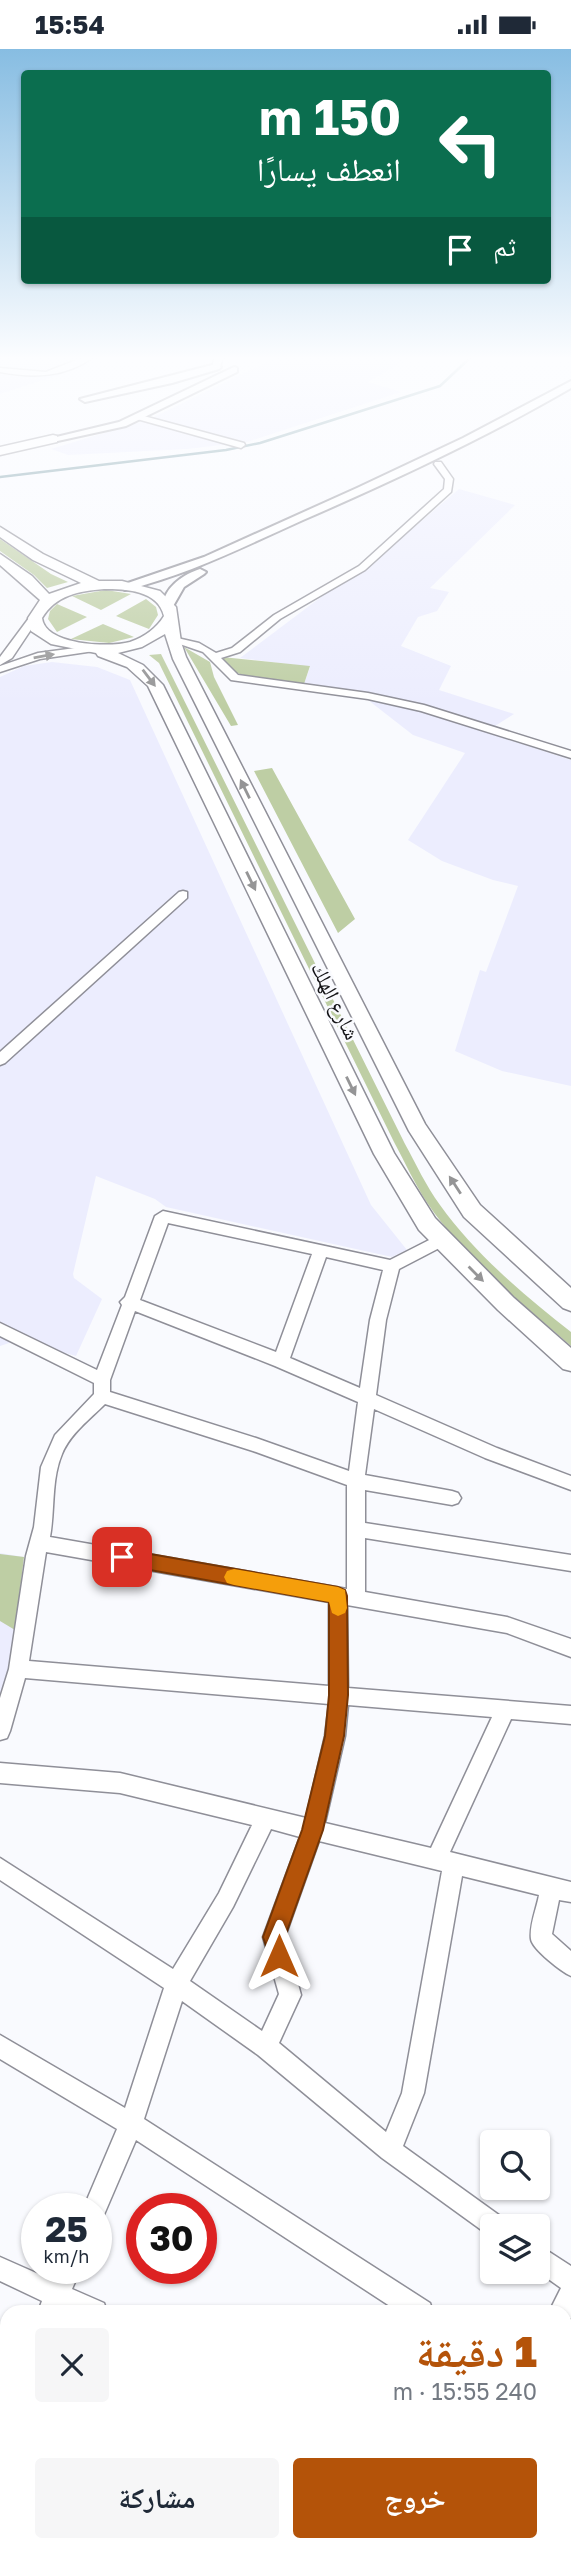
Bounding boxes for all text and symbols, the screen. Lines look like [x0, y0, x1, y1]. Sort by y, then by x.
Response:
text: 15:54 [35, 9, 105, 40]
text: 150 m [259, 87, 401, 146]
icon: left [425, 98, 516, 189]
text: انعطف يسارًا [257, 150, 401, 188]
icon: arrive [441, 231, 479, 269]
text: ثم [493, 231, 516, 262]
one-way arrow [33, 650, 55, 661]
one-way arrow [142, 669, 156, 688]
one-way arrow [239, 779, 250, 799]
one-way arrow [245, 871, 257, 891]
street label: شارع الهلك [305, 957, 366, 1044]
one-way arrow [345, 1076, 356, 1096]
one-way arrow [449, 1175, 462, 1194]
one-way arrow [467, 1265, 484, 1282]
pin [92, 1527, 152, 1587]
icon: arrive [103, 1538, 141, 1576]
position arrow [242, 1919, 316, 1993]
map controls [480, 2130, 550, 2284]
button: search [480, 2130, 550, 2200]
speed limit sign: 30 [126, 2193, 217, 2284]
text: 25 [45, 2208, 88, 2250]
button: layers [480, 2214, 550, 2284]
text: km/h [44, 2245, 89, 2267]
text: 1 دقيقة [416, 2326, 537, 2376]
button: close [35, 2328, 109, 2402]
text: 240 m · 15:55 [393, 2377, 537, 2405]
button: مشاركة [35, 2458, 279, 2538]
button: خروج [293, 2458, 537, 2538]

